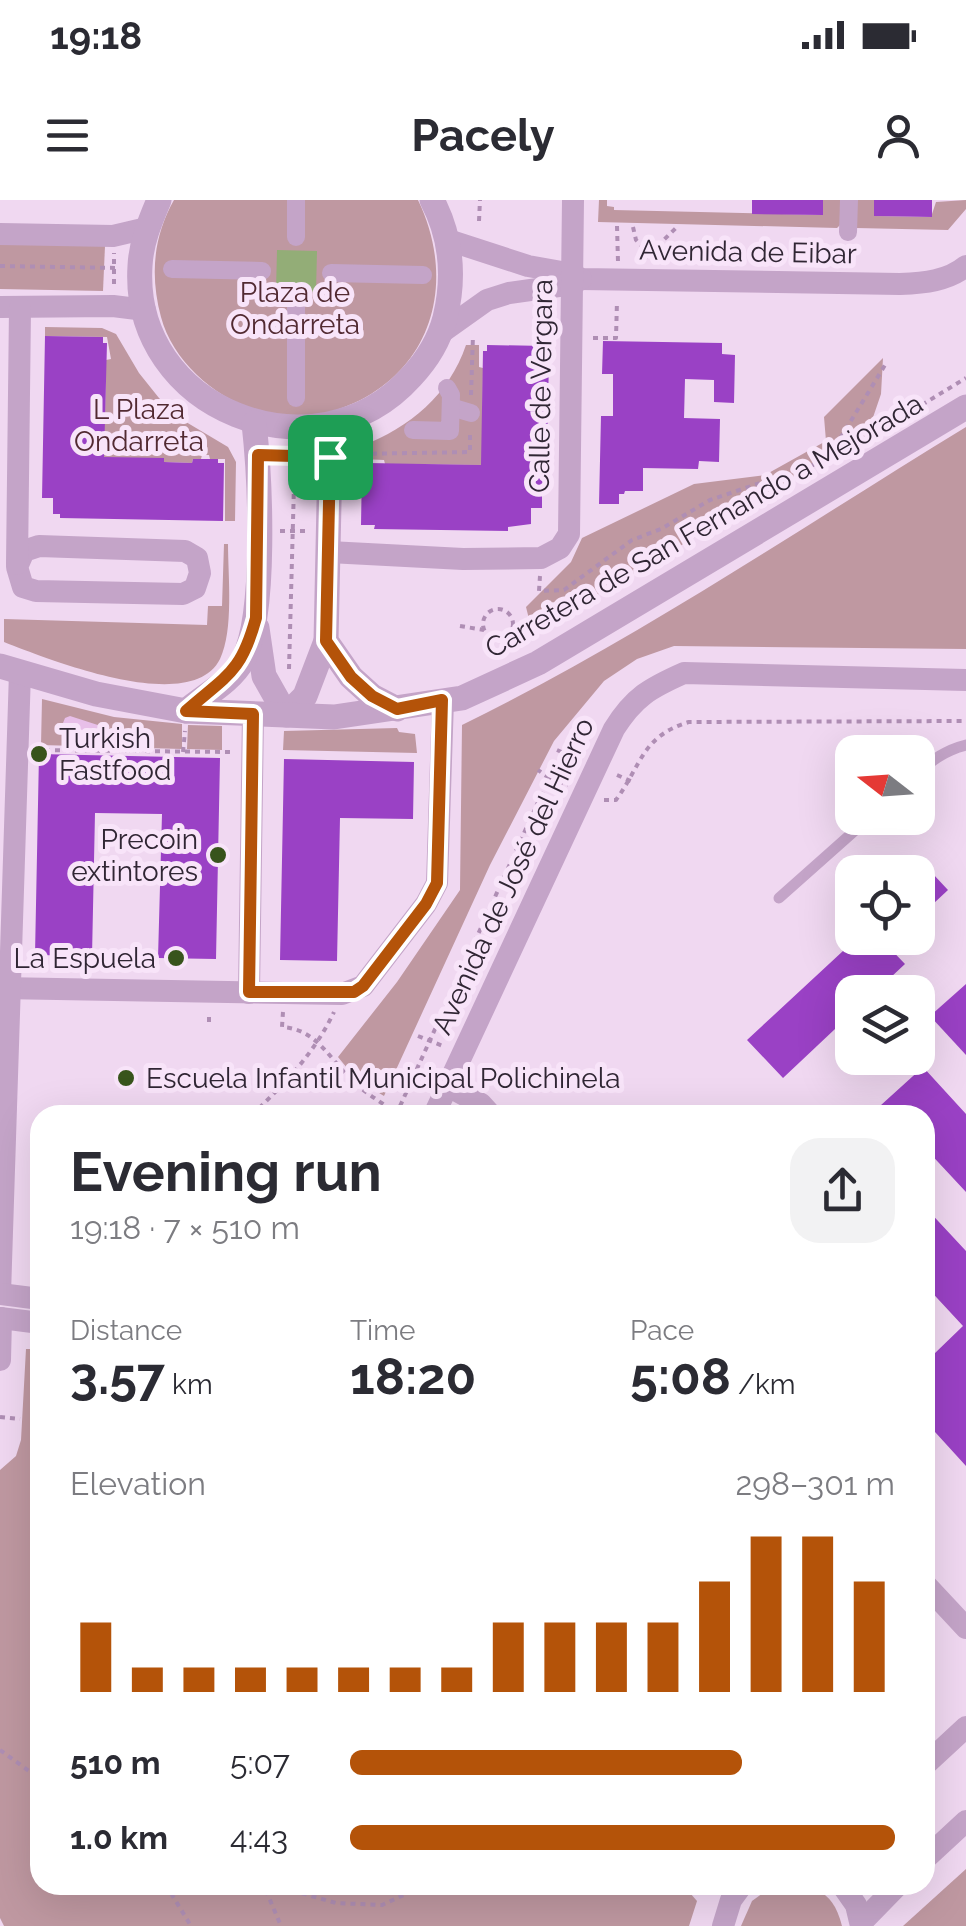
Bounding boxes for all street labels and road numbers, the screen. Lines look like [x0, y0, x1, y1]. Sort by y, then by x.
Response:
street label: Avenida de Eibar [639, 234, 857, 270]
street label: Calle de Vergara [523, 279, 559, 493]
street label: Carretera de San Fernando a Mejorada [480, 387, 928, 665]
street label: Avenida de José del Hierro [425, 713, 601, 1039]

